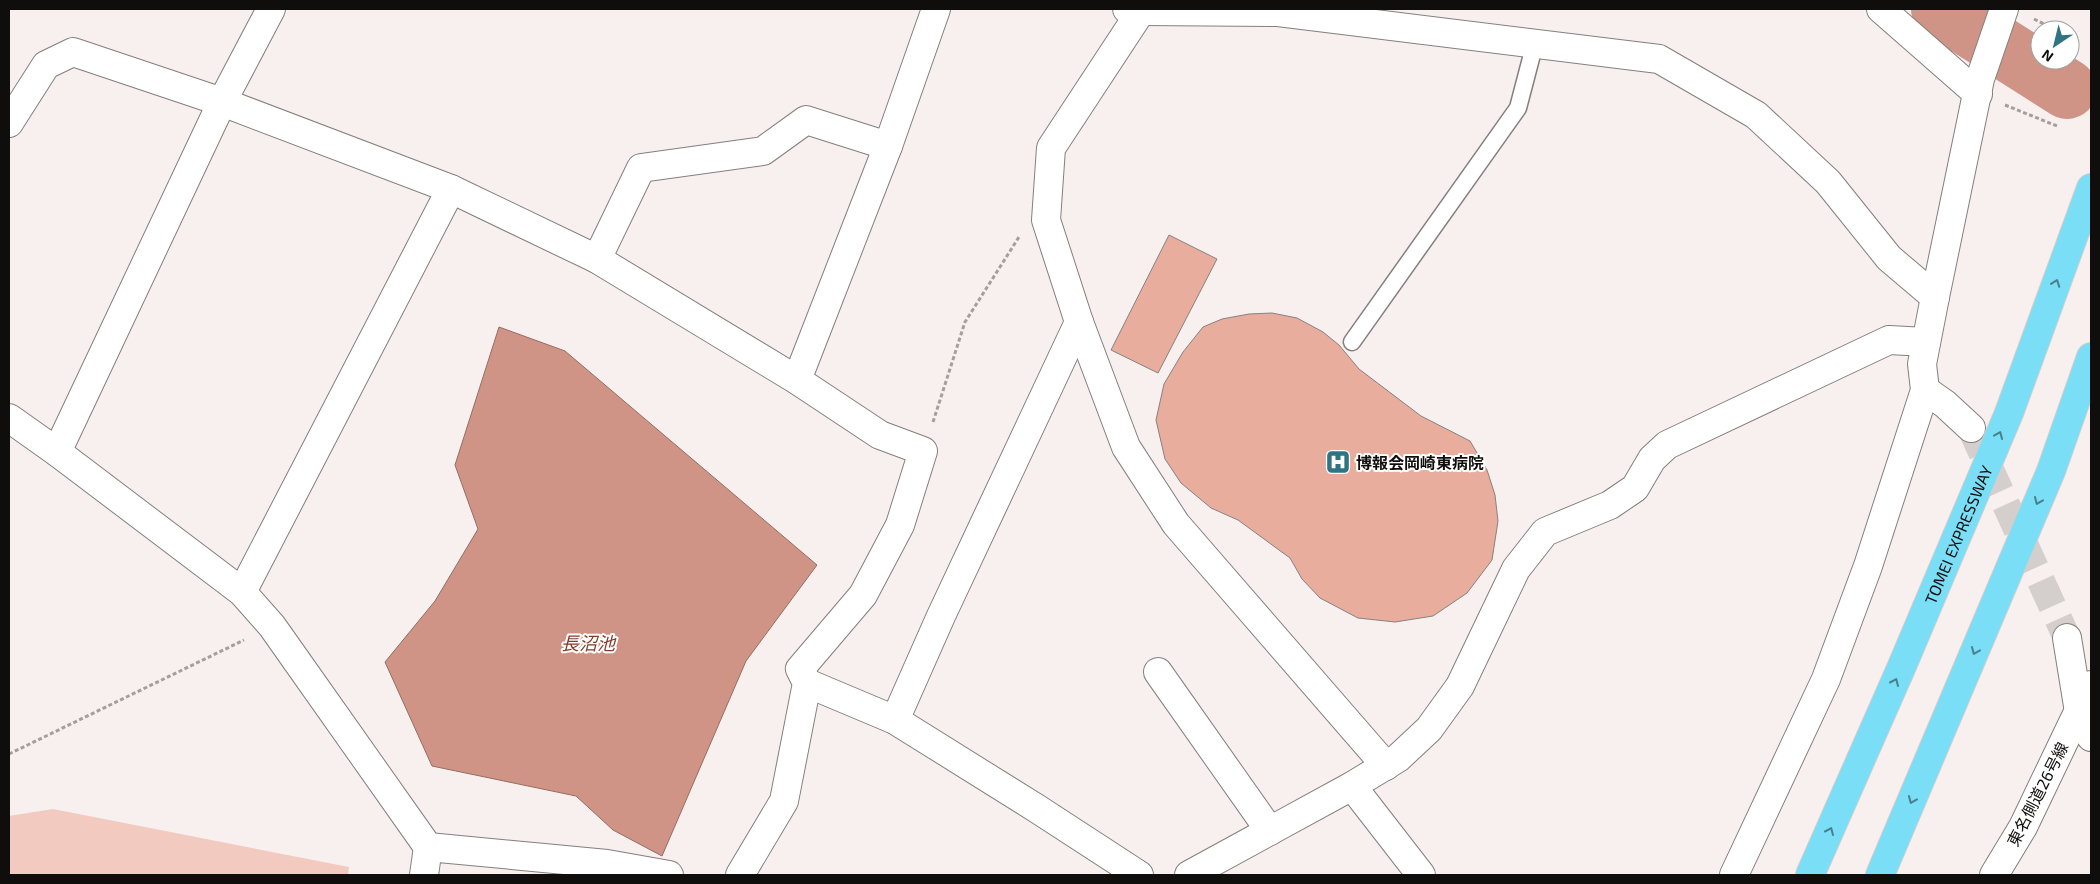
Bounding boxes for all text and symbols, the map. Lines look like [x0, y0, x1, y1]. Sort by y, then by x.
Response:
north arrow [2030, 20, 2080, 70]
text: N [2038, 46, 2056, 66]
one-way arrow [2050, 279, 2060, 288]
one-way arrow [1993, 431, 2004, 440]
hospital icon: 博報会岡崎東病院 [1325, 449, 1351, 475]
place label: 博報会岡崎東病院 [1356, 453, 1484, 472]
street label: TOMEI EXPRESSWAY [1920, 462, 1995, 607]
one-way arrow [2034, 496, 2045, 505]
water label: 長沼池 [561, 632, 617, 654]
one-way arrow [1971, 646, 1982, 655]
one-way arrow [1889, 678, 1900, 687]
street label: 東名側道26号線 [2003, 739, 2071, 849]
one-way arrow [1908, 795, 1919, 804]
one-way arrow [1823, 827, 1834, 836]

